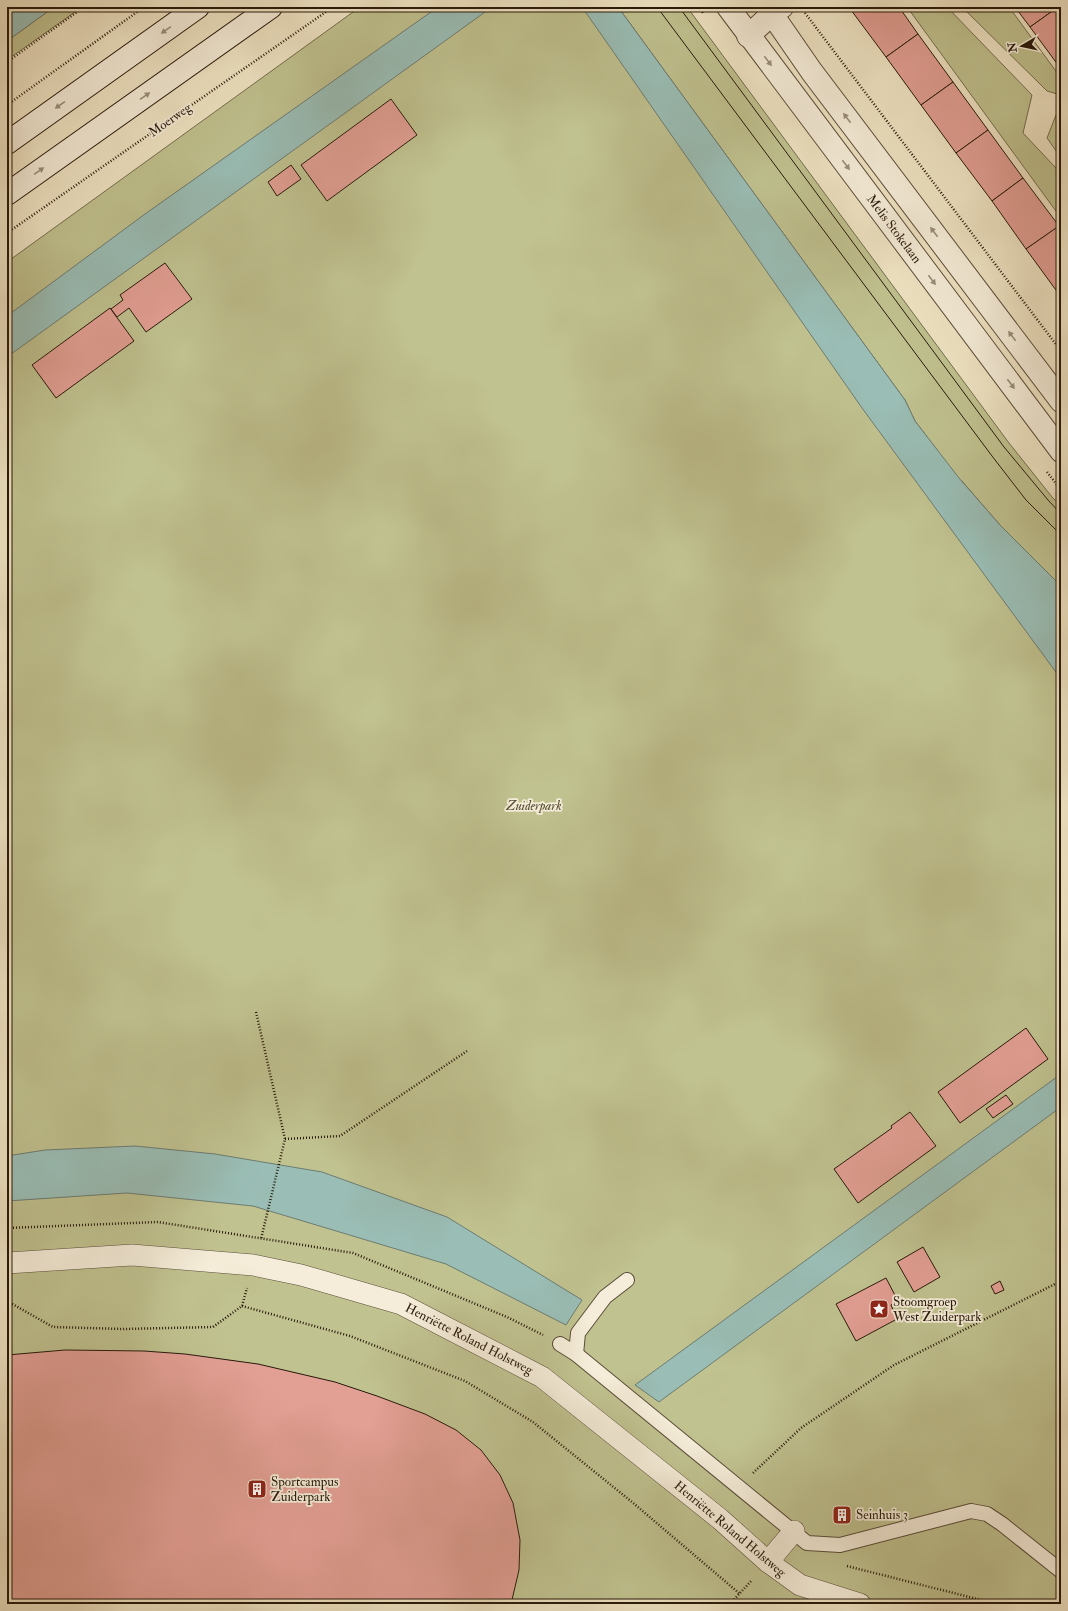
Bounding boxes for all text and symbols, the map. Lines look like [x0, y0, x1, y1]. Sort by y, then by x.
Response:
one-way arrow [161, 26, 171, 34]
north arrow [1002, 26, 1042, 66]
text: N [1005, 40, 1020, 54]
one-way arrow [763, 56, 771, 66]
one-way arrow [140, 92, 150, 100]
street label: Moerweg [145, 99, 195, 140]
one-way arrow [55, 101, 65, 109]
one-way arrow [843, 112, 851, 123]
one-way arrow [842, 159, 850, 170]
one-way arrow [34, 167, 44, 175]
street label: Melis Stokelaan [863, 192, 925, 267]
one-way arrow [930, 227, 938, 238]
one-way arrow [928, 274, 937, 285]
one-way arrow [1008, 331, 1016, 342]
one-way arrow [1006, 378, 1015, 389]
park label: Zuiderpark [505, 798, 562, 814]
place label: Stoomgroep West Zuiderpark [892, 1294, 982, 1326]
place icon: Stoomgroep West Zuiderpark [868, 1298, 890, 1320]
street label: Henriëtte Roland Holstweg [402, 1300, 536, 1378]
place label: Sportcampus Zuiderpark [271, 1474, 339, 1506]
street label: Henriëtte Roland Holstweg [671, 1477, 790, 1581]
building icon: Sportcampus Zuiderpark [246, 1478, 268, 1500]
building icon: Seinhuis 3 [831, 1504, 853, 1526]
place label: Seinhuis 3 [856, 1507, 908, 1523]

